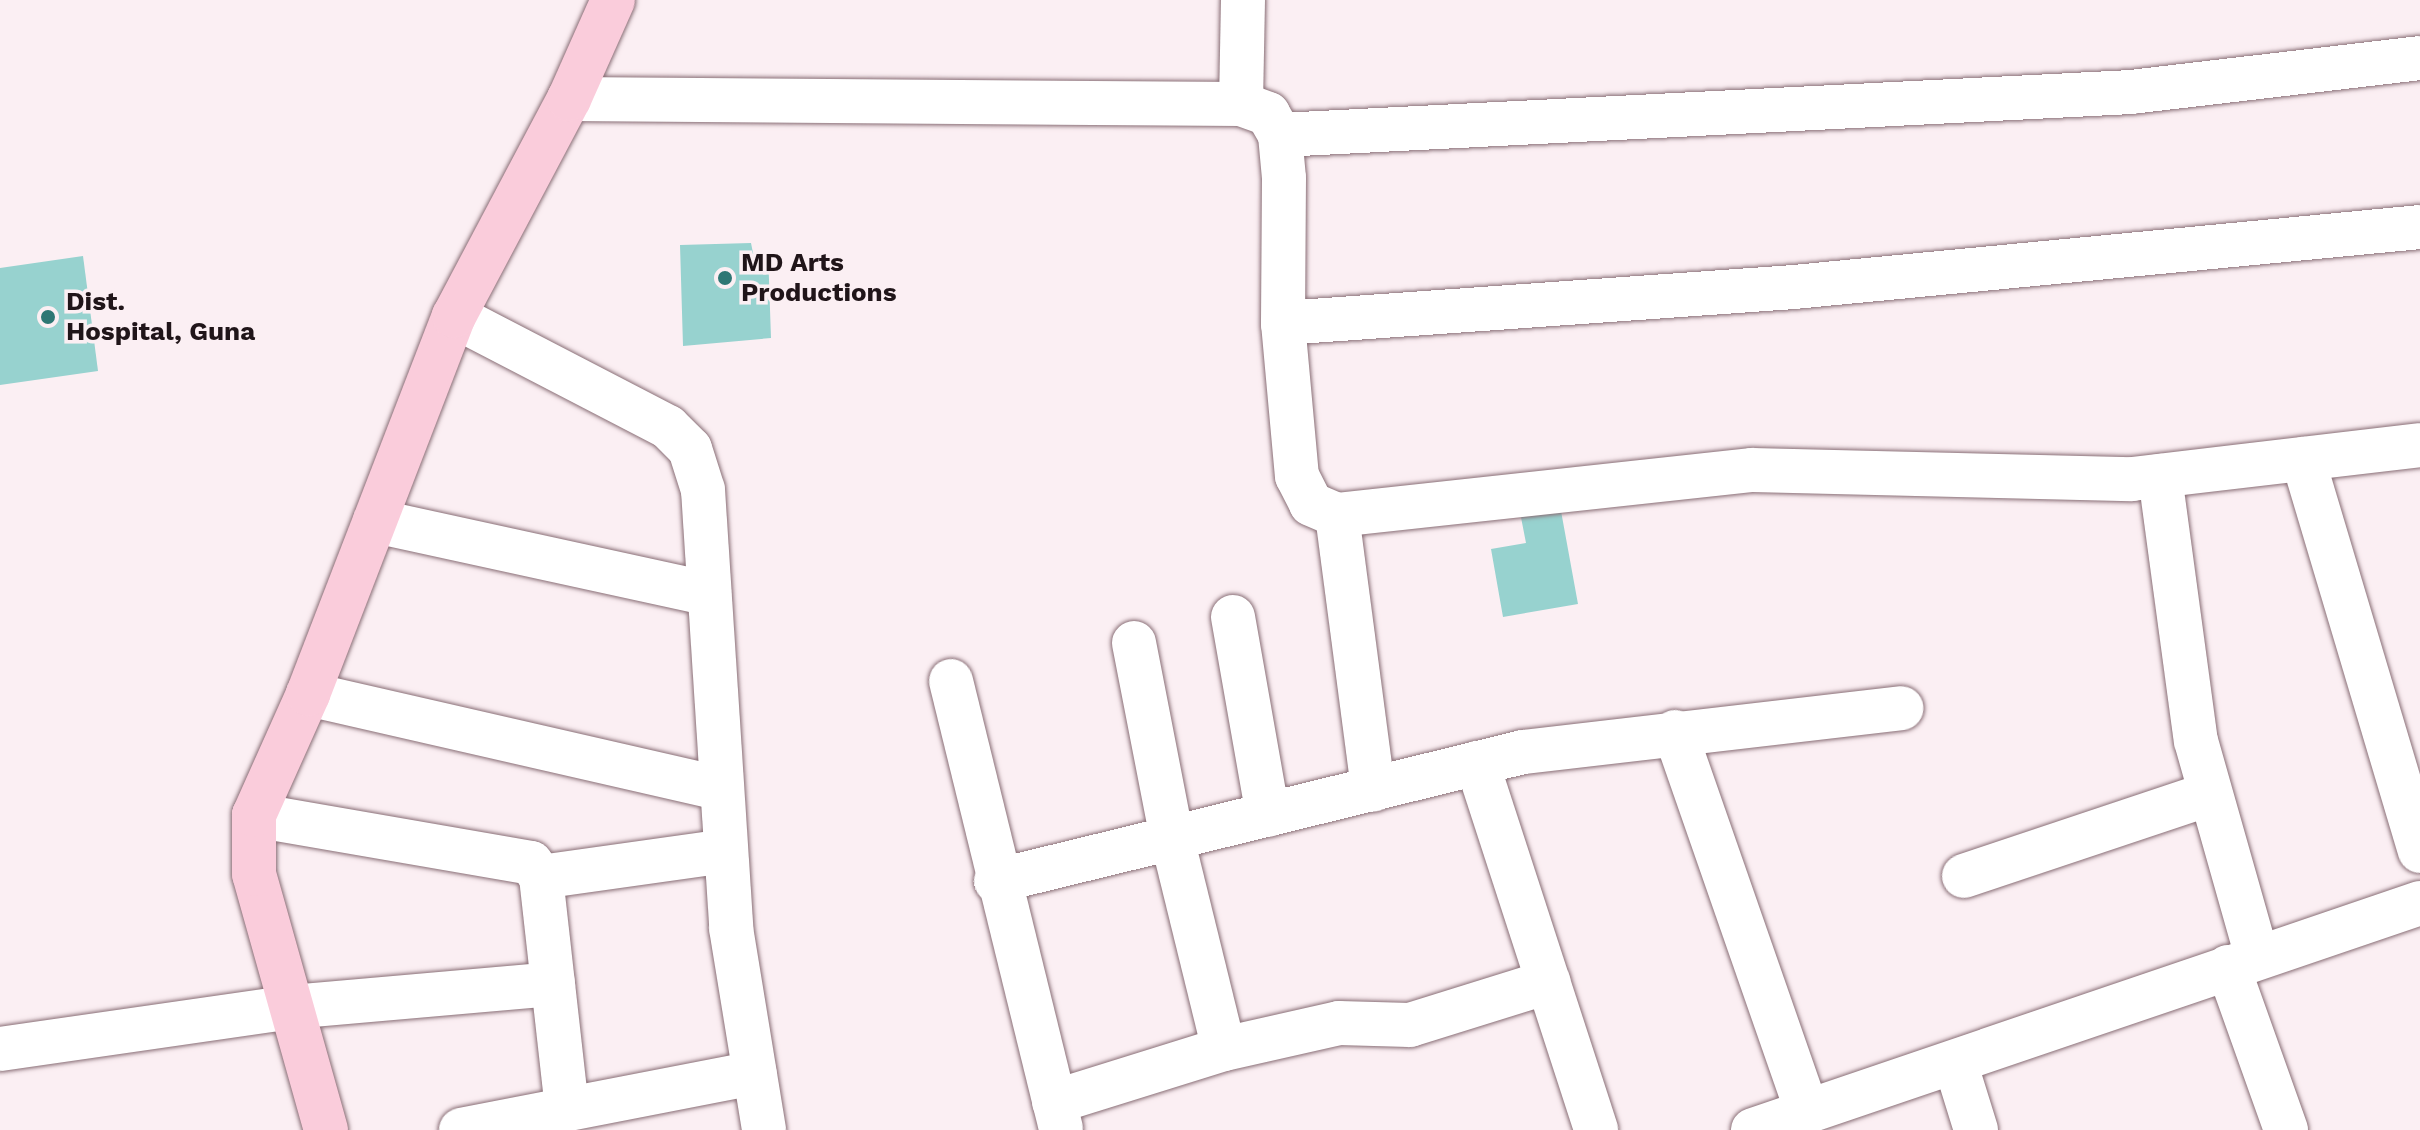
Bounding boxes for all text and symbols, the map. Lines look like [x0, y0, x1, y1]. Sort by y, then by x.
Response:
place label: MD Arts Productions [741, 247, 897, 308]
marker: MD Arts Productions [716, 269, 734, 287]
place label: Dist. Hospital, Guna [66, 286, 255, 348]
marker: Dist. Hospital, Guna [37, 306, 59, 328]

